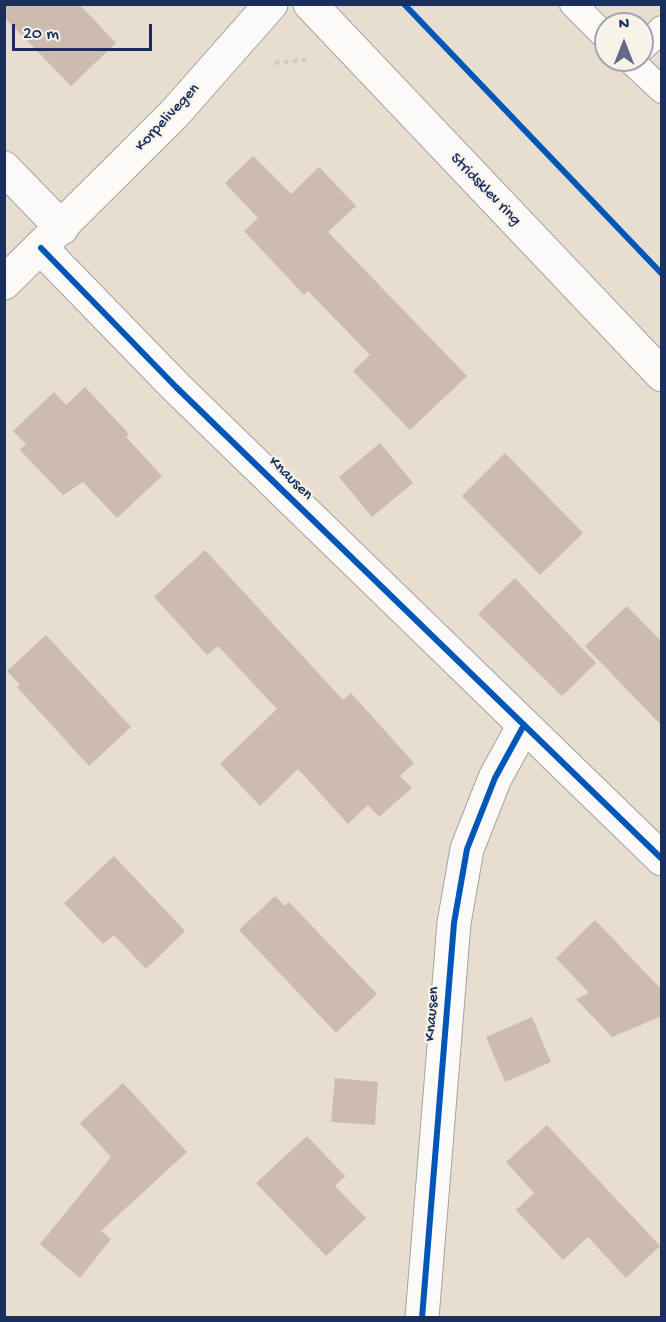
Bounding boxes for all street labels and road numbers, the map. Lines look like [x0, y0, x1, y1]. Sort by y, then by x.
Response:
street label: Korpelivegen [132, 80, 204, 156]
street label: Stridsklev ring [445, 150, 525, 230]
street label: Knausen [264, 453, 316, 505]
street label: Knausen [422, 986, 444, 1042]

